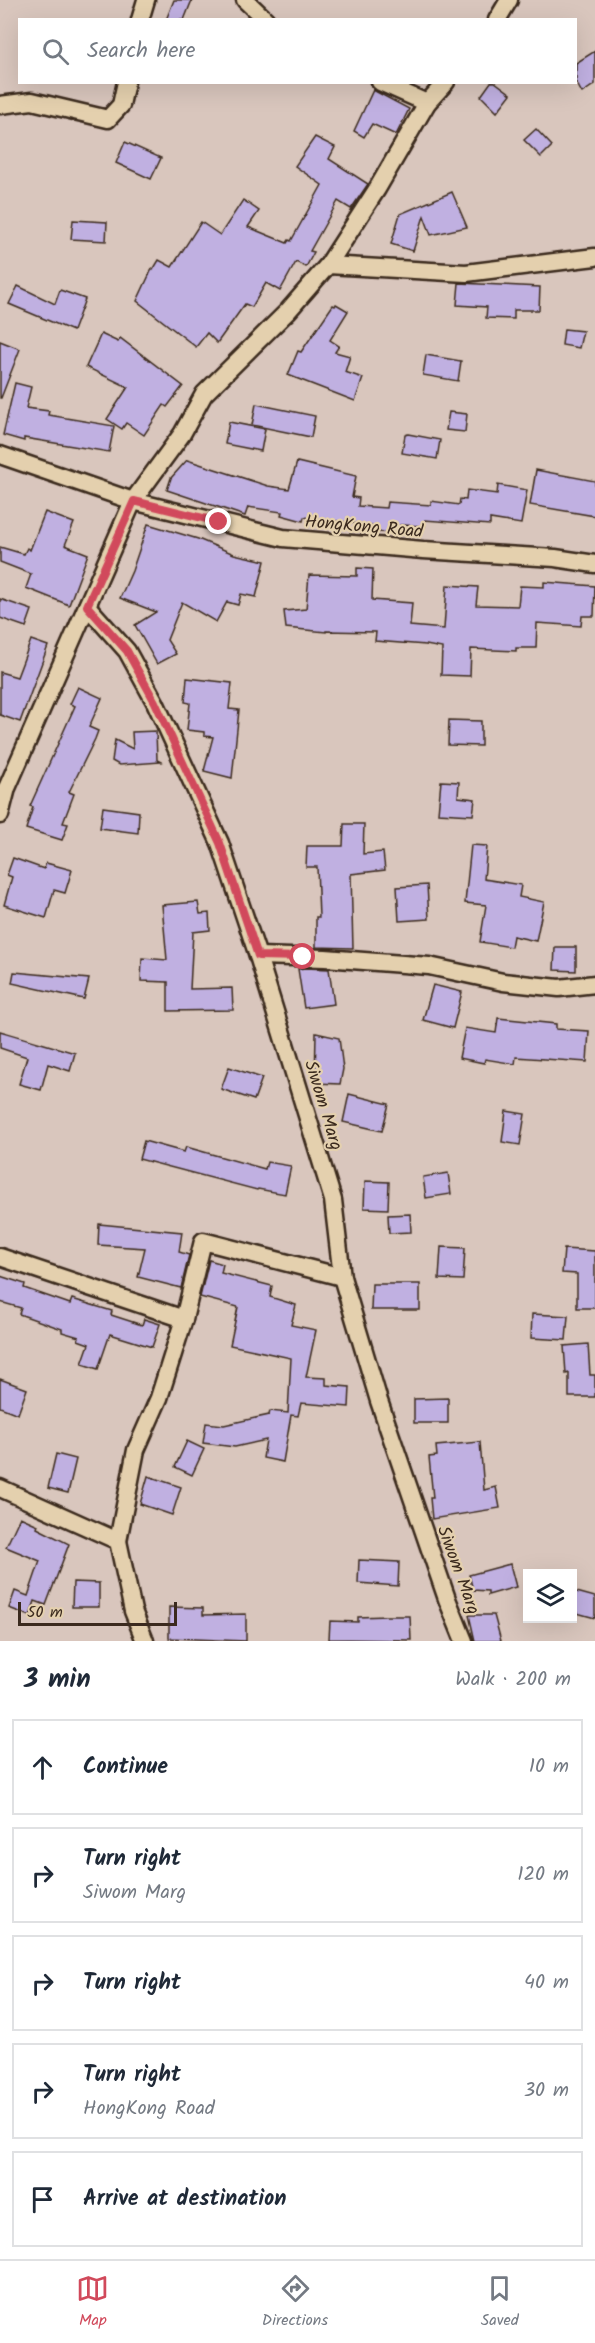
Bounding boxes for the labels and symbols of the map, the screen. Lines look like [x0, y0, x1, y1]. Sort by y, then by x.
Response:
route end [205, 508, 231, 534]
street label: HongKong Road [304, 508, 425, 547]
route start [289, 943, 315, 969]
street label: Siwom Marg [295, 1057, 350, 1154]
street label: Siwom Marg [428, 1522, 487, 1619]
scale bar [18, 1599, 177, 1626]

